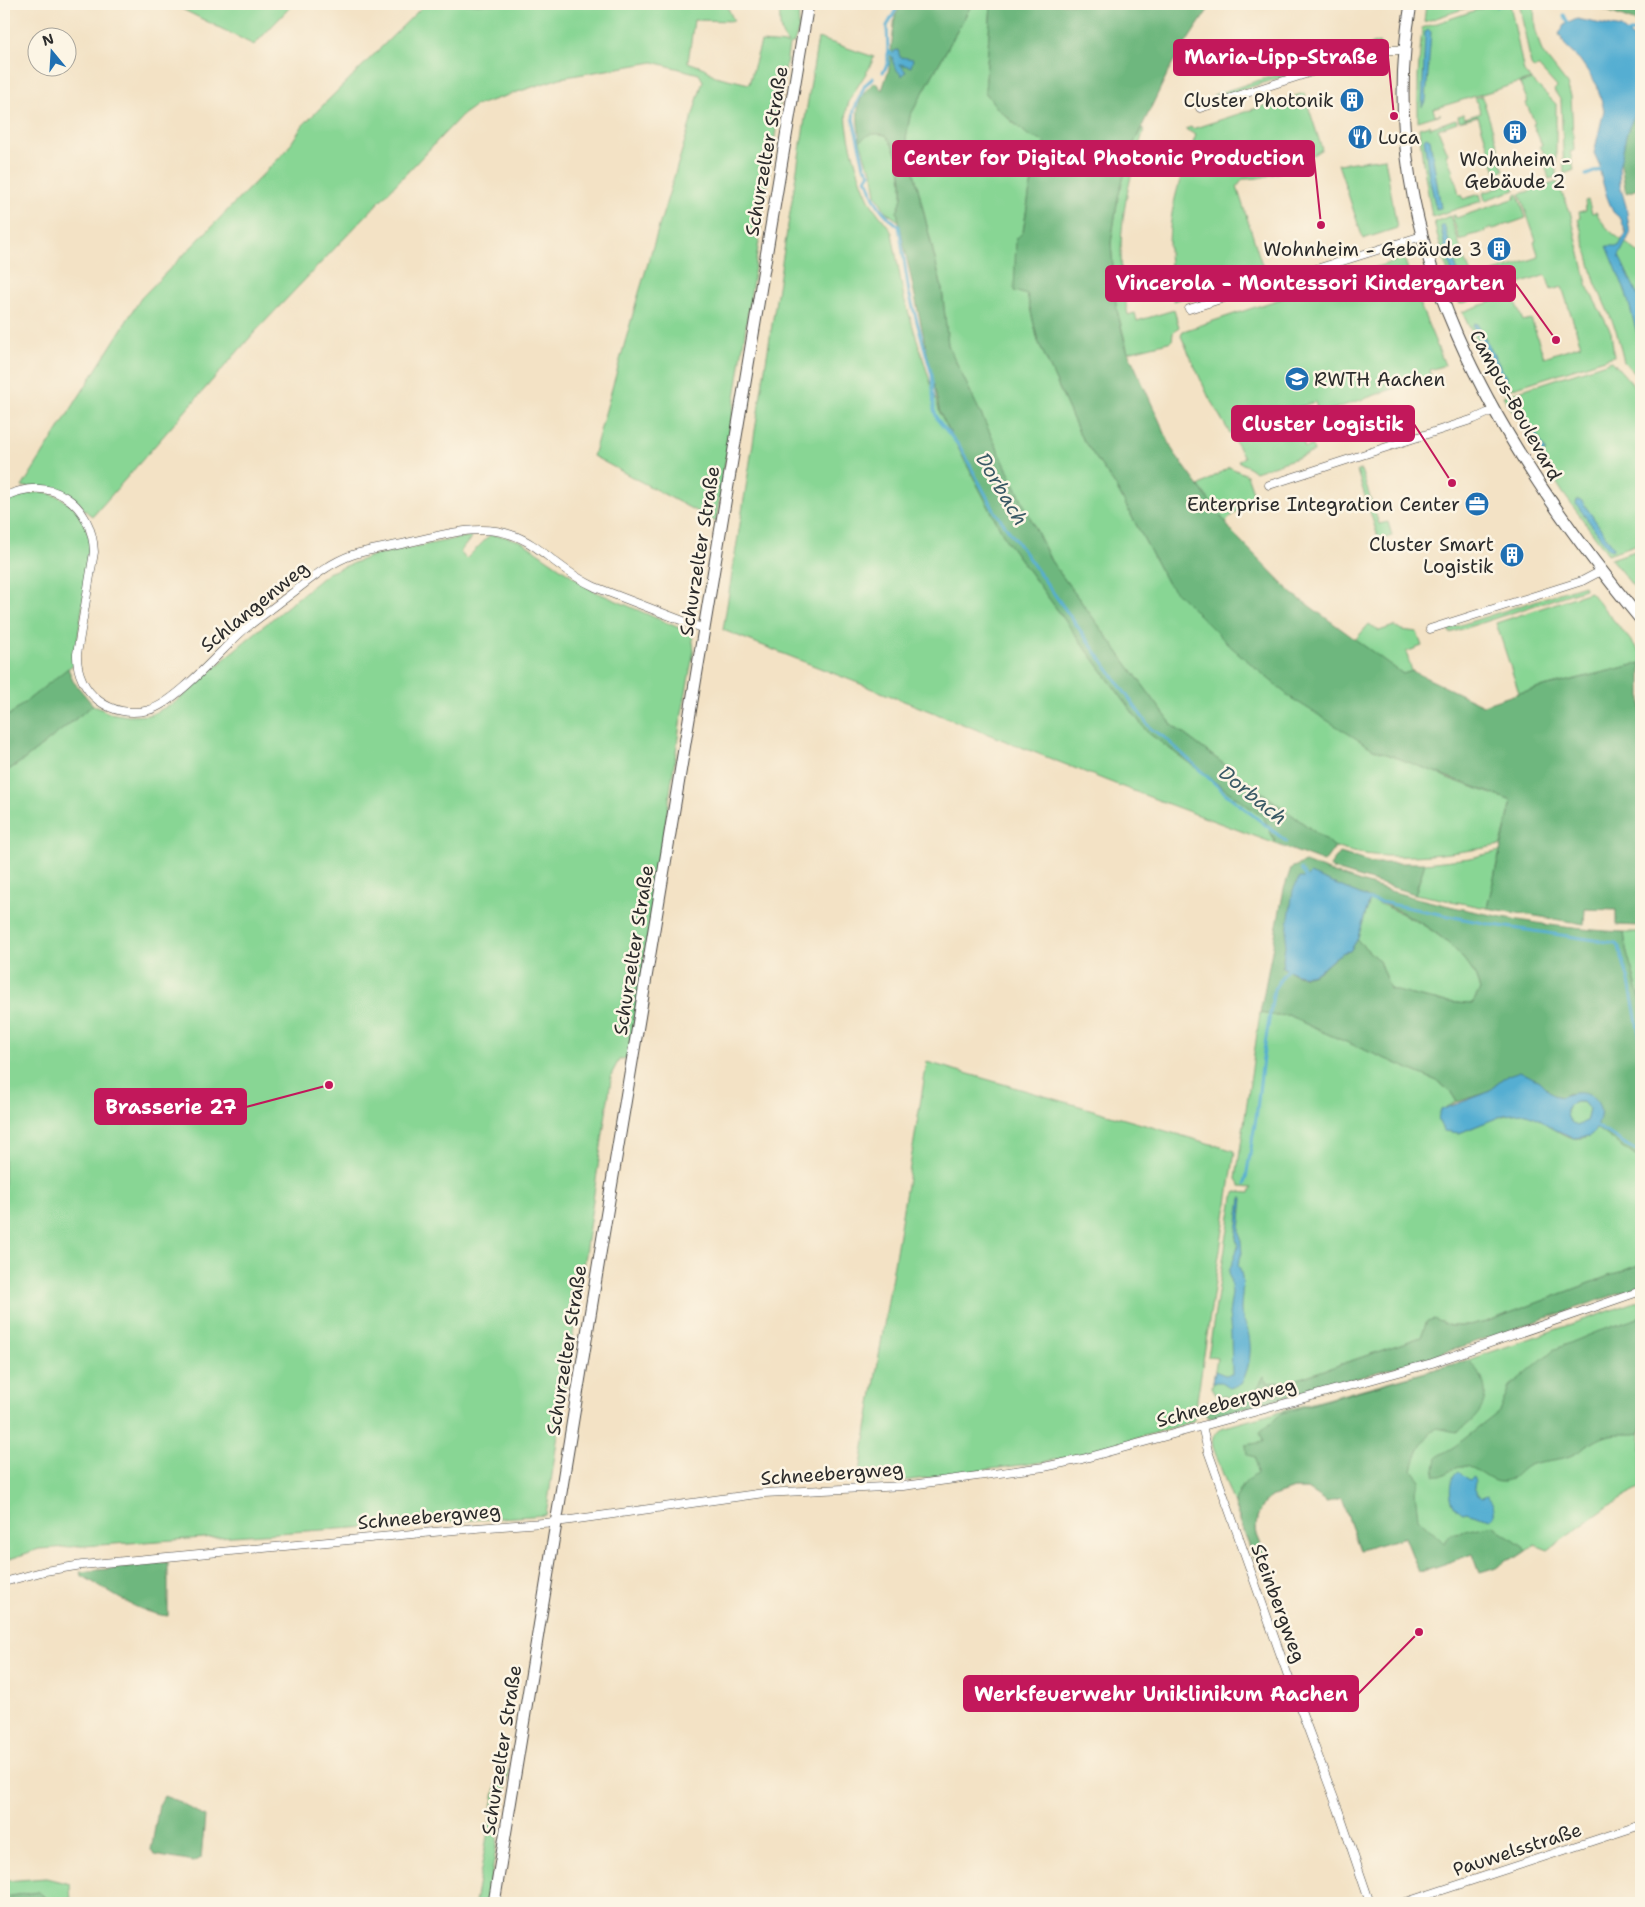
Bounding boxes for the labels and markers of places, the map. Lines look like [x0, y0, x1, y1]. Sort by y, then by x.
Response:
callout: Maria-Lipp-Straße [1174, 40, 1388, 75]
building icon: Cluster Photonik [1339, 87, 1365, 113]
place label: Cluster Photonik [1183, 88, 1334, 113]
building icon: Wohnheim - Gebäude 2 [1502, 119, 1528, 145]
restaurant icon: Luca [1347, 124, 1373, 150]
place label: Luca [1378, 125, 1420, 150]
callout: Center for Digital Photonic Production [893, 141, 1314, 176]
place label: Wohnheim - Gebäude 2 [1459, 147, 1571, 194]
building icon: Wohnheim - Gebäude 3 [1486, 236, 1512, 262]
place label: Wohnheim - Gebäude 3 [1263, 237, 1482, 262]
callout: Vincerola - Montessori Kindergarten [1106, 266, 1515, 301]
school or university icon: RWTH Aachen [1284, 366, 1310, 392]
place label: RWTH Aachen [1314, 367, 1445, 392]
callout: Cluster Logistik [1232, 406, 1414, 441]
office icon: Enterprise Integration Center [1464, 491, 1490, 517]
place label: Enterprise Integration Center [1187, 492, 1460, 517]
place label: Cluster Smart Logistik [1369, 532, 1494, 579]
building icon: Cluster Smart Logistik [1499, 542, 1525, 568]
callout: Brasserie 27 [95, 1089, 246, 1124]
callout: Werkfeuerwehr Uniklinikum Aachen [964, 1676, 1358, 1711]

